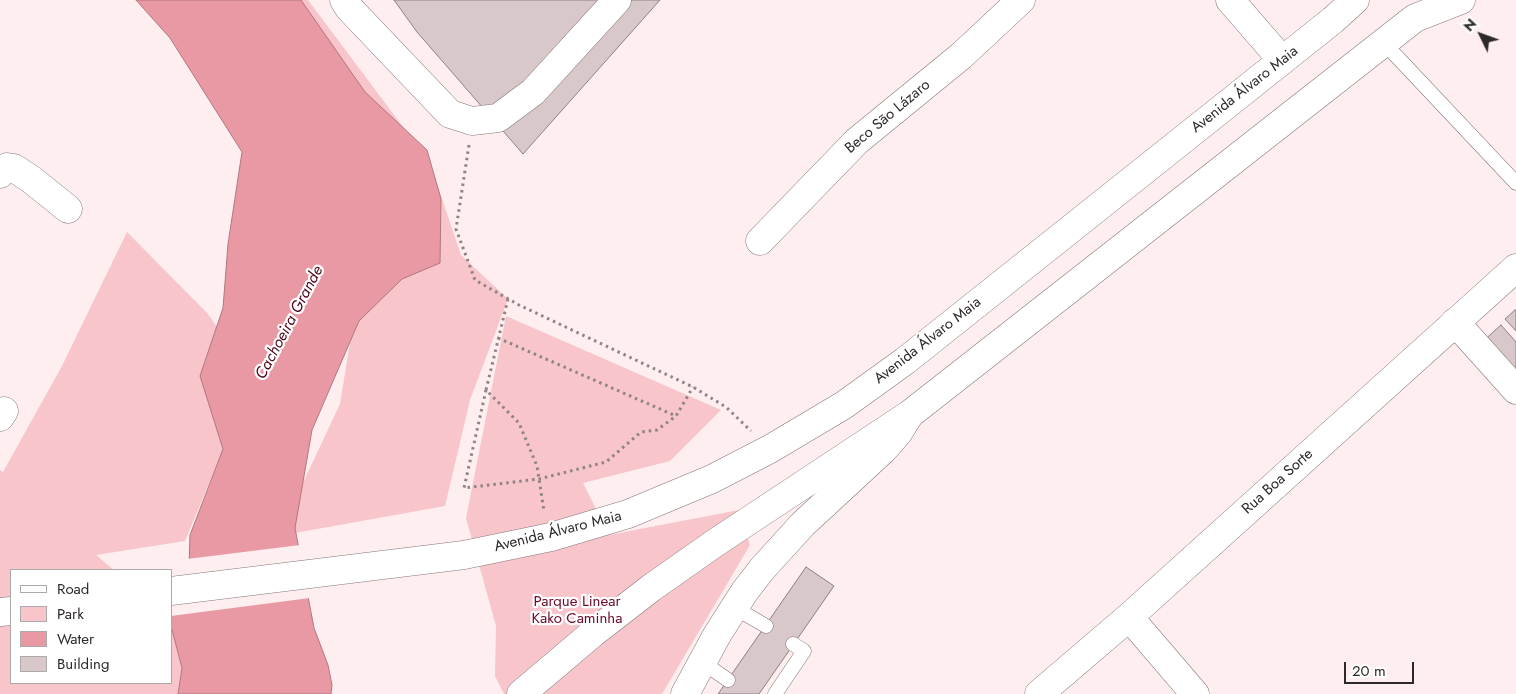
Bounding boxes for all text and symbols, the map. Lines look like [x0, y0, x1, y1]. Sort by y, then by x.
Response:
north arrow [1456, 10, 1506, 60]
text: N [1459, 14, 1481, 36]
street label: Avenida Álvaro Maia [1188, 43, 1302, 137]
street label: Beco São Lázaro [842, 76, 934, 158]
water label: Cachoeira Grande [252, 263, 328, 383]
street label: Avenida Álvaro Maia [871, 294, 985, 388]
street label: Rua Boa Sorte [1239, 445, 1317, 519]
street label: Avenida Álvaro Maia [492, 507, 624, 557]
legend [10, 569, 172, 684]
text: Road [57, 578, 89, 600]
park label: Parque Linear Kako Caminha [532, 593, 622, 628]
text: Park [57, 603, 84, 625]
text: Water [57, 628, 94, 650]
scale bar [1346, 652, 1416, 684]
text: Building [57, 653, 109, 675]
text: 20 m [1352, 660, 1386, 682]

